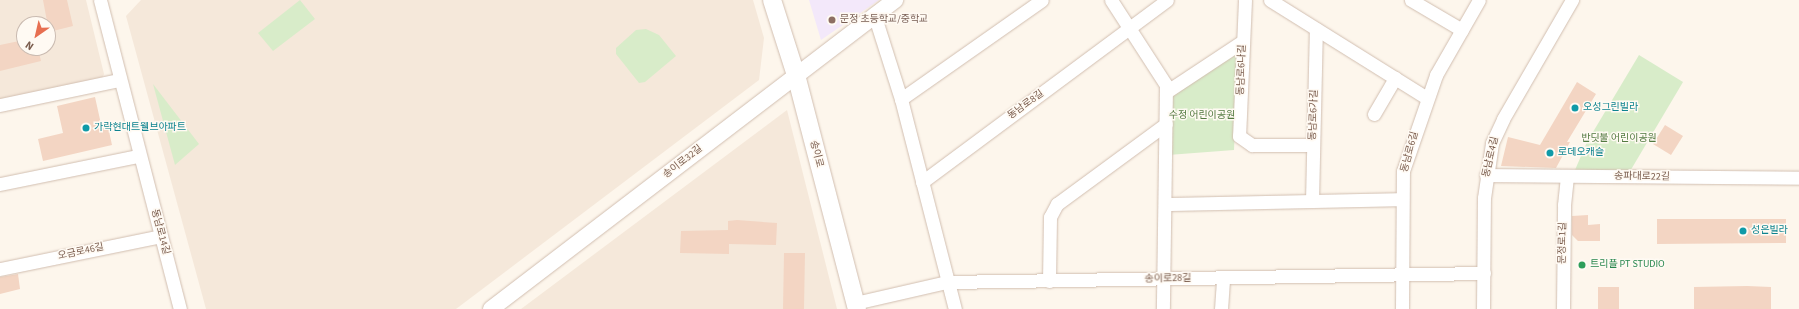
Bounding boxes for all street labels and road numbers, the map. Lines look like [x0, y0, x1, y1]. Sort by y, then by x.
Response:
street label: 동남로6나길 [1235, 44, 1249, 96]
street label: 동남로8길 [1006, 88, 1046, 122]
street label: 동남로6가길 [1307, 89, 1321, 141]
street label: 동남로6길 [1399, 130, 1421, 174]
street label: 동남로4길 [1480, 135, 1502, 179]
street label: 송이로 [807, 139, 825, 169]
street label: 송이로32길 [661, 143, 705, 181]
street label: 송파대로22길 [1614, 171, 1670, 183]
street label: 동남로14길 [148, 208, 172, 256]
street label: 문정로1길 [1557, 222, 1569, 264]
street label: 오금로46길 [57, 241, 105, 263]
street label: 송이로28길 [1145, 273, 1191, 285]

